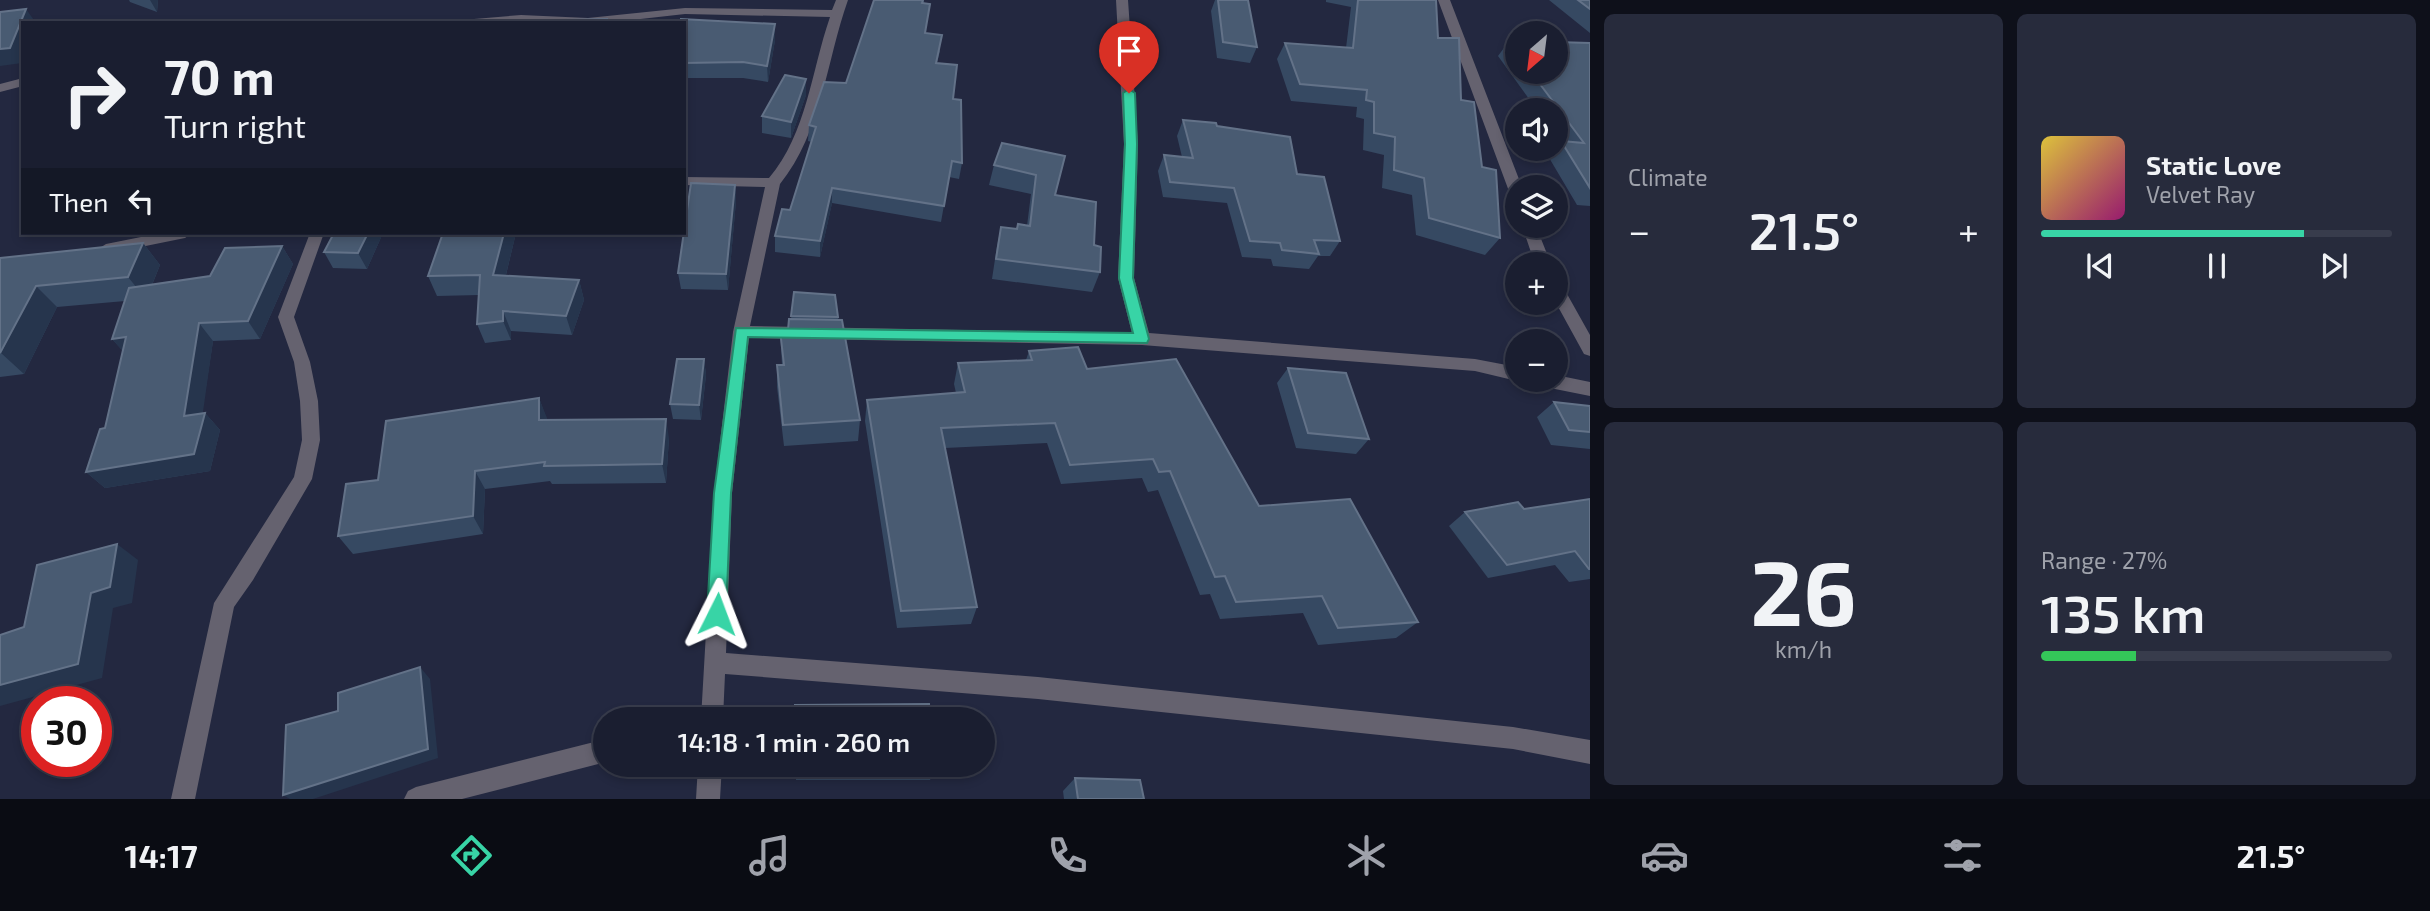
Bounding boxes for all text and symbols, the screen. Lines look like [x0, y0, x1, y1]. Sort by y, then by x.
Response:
pin [1099, 21, 1159, 93]
north arrow [1505, 21, 1568, 84]
map controls [1505, 21, 1568, 392]
icon: arrive [1110, 32, 1148, 70]
text: 70 m [164, 46, 275, 105]
icon: right [49, 49, 140, 140]
button: sound [1505, 98, 1568, 161]
text: Turn right [164, 106, 306, 144]
text: Static Love [2146, 149, 2282, 180]
text: Climate [1628, 163, 1708, 191]
button: layers [1505, 175, 1568, 238]
text: Velvet Ray [2146, 180, 2255, 208]
icon: left [122, 182, 160, 220]
text: Then [49, 186, 108, 217]
text: 21.5° [1749, 198, 1859, 260]
text: − [1628, 207, 1650, 253]
text: + [1958, 207, 1979, 253]
icon: previous [2081, 247, 2119, 285]
icon: pause [2198, 247, 2236, 285]
icon: next [2315, 247, 2353, 285]
button: + [1505, 252, 1568, 315]
button: − [1505, 329, 1568, 392]
text: 26 [1750, 535, 1857, 644]
text: Range · 27% [2041, 546, 2167, 574]
position arrow [680, 577, 754, 651]
text: 135 km [2041, 581, 2205, 643]
text: km/h [1775, 635, 1832, 663]
speed limit sign: 30 [21, 686, 112, 777]
text: 14:18 · 1 min · 260 m [678, 726, 910, 757]
icon: directions [447, 831, 496, 880]
icon: music [745, 831, 794, 880]
icon: phone [1043, 831, 1092, 880]
icon: climate [1342, 831, 1391, 880]
icon: car [1640, 831, 1689, 880]
icon: filters [1938, 831, 1987, 880]
text: 14:17 [125, 836, 198, 874]
text: 21.5° [2236, 836, 2305, 874]

